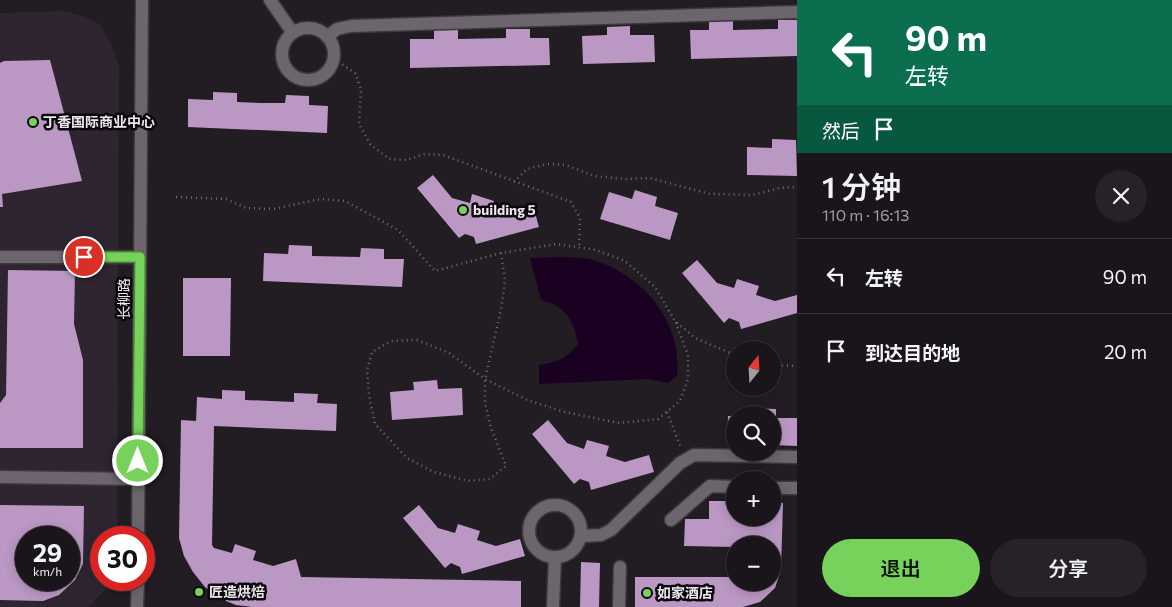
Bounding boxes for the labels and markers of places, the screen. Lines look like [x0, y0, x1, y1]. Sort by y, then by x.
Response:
place label: 丁香国际商业中心 [43, 113, 155, 130]
marker: 丁香国际商业中心 [27, 116, 39, 128]
place label: building 5 [473, 201, 536, 218]
marker: building 5 [457, 204, 469, 216]
pin [63, 236, 105, 278]
place label: 匠造烘焙 [209, 583, 265, 600]
place label: 如家酒店 [657, 584, 713, 601]
marker: 匠造烘焙 [193, 586, 205, 598]
marker: 如家酒店 [641, 587, 653, 599]

